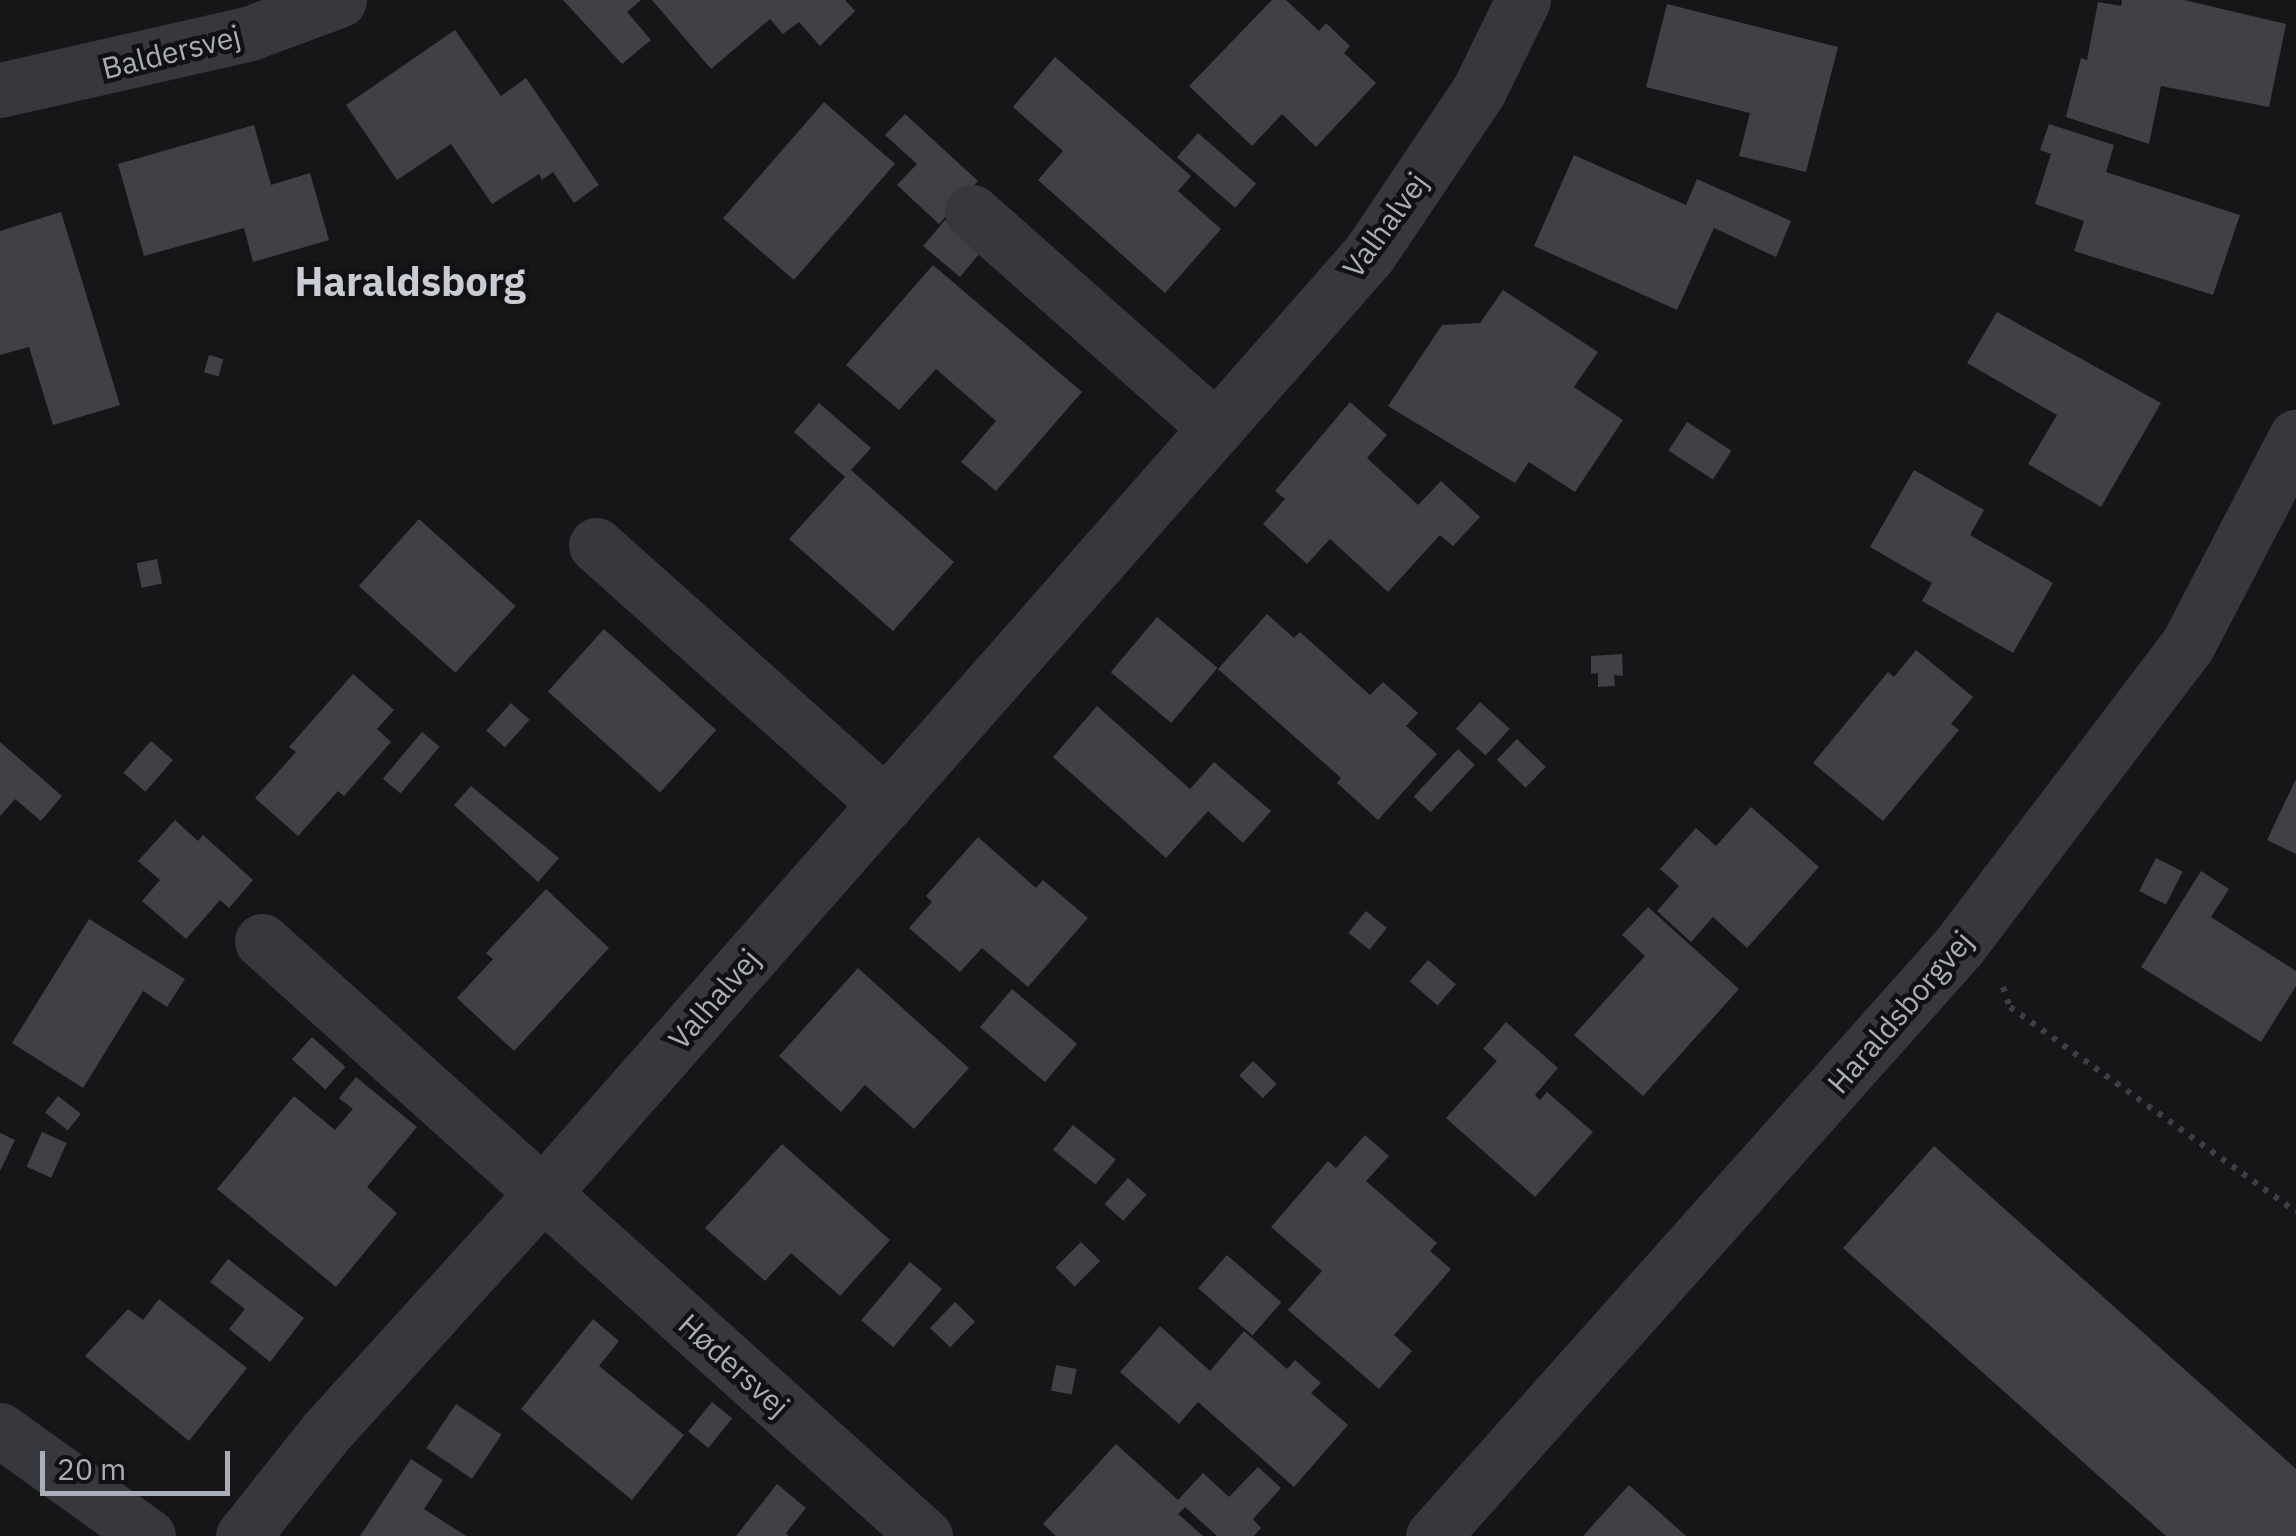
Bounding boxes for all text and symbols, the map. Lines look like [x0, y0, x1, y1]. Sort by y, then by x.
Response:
street label: Baldersvej [98, 17, 244, 87]
street label: Valhalvej [1335, 165, 1435, 285]
district label: Haraldsborg [294, 257, 526, 305]
street label: Haraldsborgvej [1820, 924, 1980, 1100]
street label: Valhalvej [661, 942, 767, 1056]
street label: Hødersvej [671, 1306, 797, 1424]
scale bar [45, 1431, 235, 1493]
text: 20 m [57, 1449, 126, 1488]

